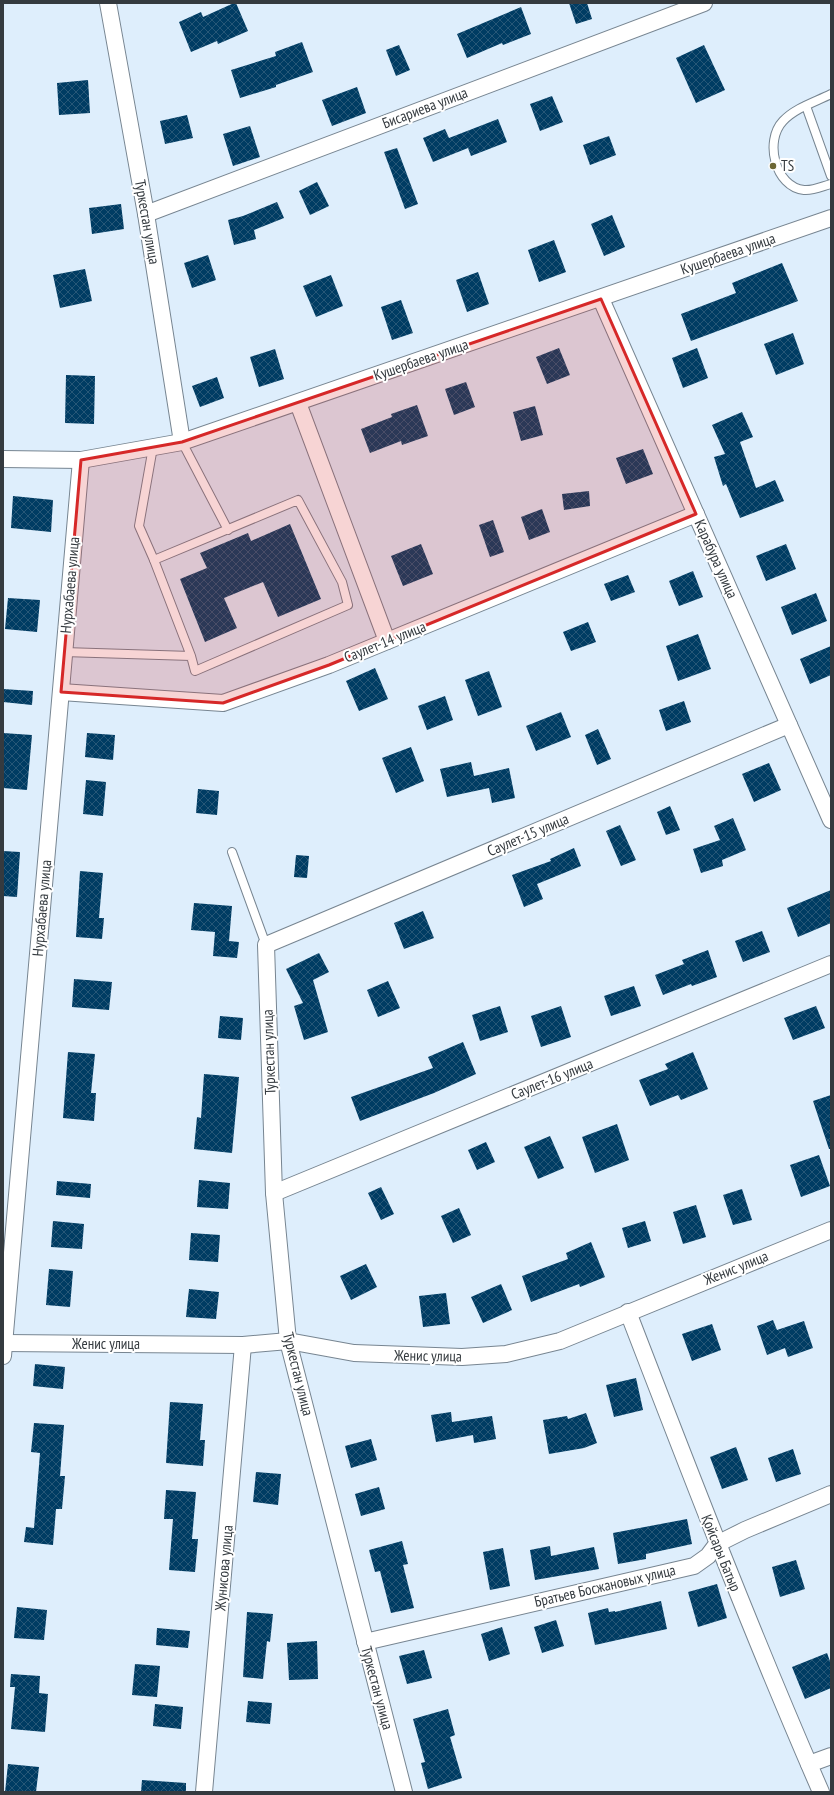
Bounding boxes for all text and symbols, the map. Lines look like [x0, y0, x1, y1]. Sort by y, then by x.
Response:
street label: Бисариева улица [379, 83, 470, 132]
place label: TS [781, 156, 794, 175]
marker: TS [768, 161, 778, 171]
street label: Туркестан улица [131, 178, 164, 266]
street label: Кушербаева улица [678, 228, 778, 279]
street label: Кушербаева улица [371, 334, 471, 385]
street label: Карабура улица [691, 516, 742, 601]
street label: Нурхабаева улица [56, 536, 83, 634]
street label: Саулет-14 улица [341, 617, 429, 667]
street label: Саулет-15 улица [484, 809, 571, 860]
street label: Нурхабаева улица [28, 859, 55, 957]
street label: Туркестан улица [258, 1009, 279, 1095]
street label: Саулет-16 улица [508, 1054, 596, 1104]
street label: Женис улица [700, 1246, 771, 1289]
street label: Туркестан улица [279, 1330, 318, 1418]
street label: Женис улица [71, 1334, 140, 1353]
street label: Женис улица [393, 1345, 462, 1366]
street label: Қойсары Батыр [697, 1512, 746, 1594]
street label: Жунисова улица [210, 1524, 237, 1613]
street label: Братьев Босжановых улица [532, 1560, 677, 1611]
street label: Туркестан улица [357, 1644, 398, 1732]

